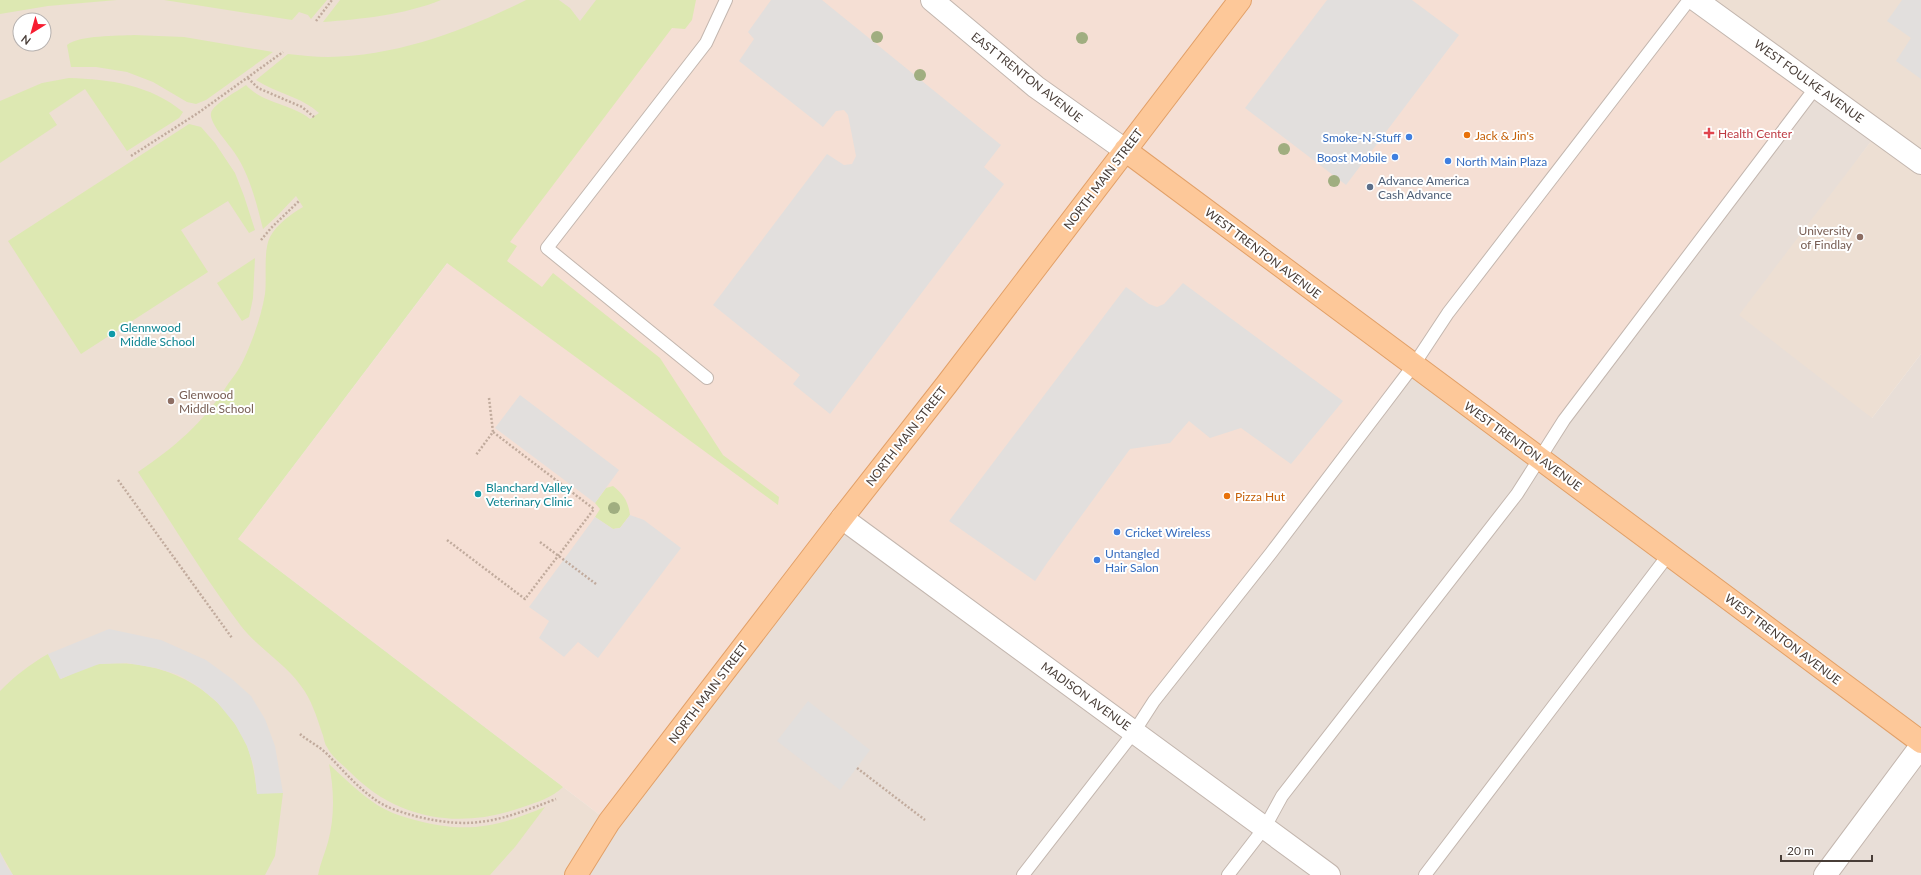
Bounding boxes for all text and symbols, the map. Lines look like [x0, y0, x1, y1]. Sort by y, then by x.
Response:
north arrow [12, 12, 52, 52]
street label: EAST TRENTON AVENUE [968, 29, 1086, 125]
text: N [18, 33, 33, 48]
street label: WEST FOULKE AVENUE [1751, 36, 1867, 126]
street label: NORTH MAIN STREET [1060, 126, 1146, 232]
place label: Health Center [1718, 126, 1793, 141]
marker: Health Center [1703, 127, 1715, 139]
place label: Jack & Jin's [1475, 128, 1534, 143]
place label: Smoke-N-Stuff [1323, 130, 1401, 145]
marker: Jack & Jin's [1462, 130, 1472, 140]
marker: Smoke-N-Stuff [1404, 132, 1414, 142]
place label: Boost Mobile [1317, 150, 1387, 165]
marker: Boost Mobile [1390, 152, 1400, 162]
place label: North Main Plaza [1456, 154, 1547, 169]
marker: North Main Plaza [1443, 156, 1453, 166]
place label: Advance America Cash Advance [1378, 173, 1469, 202]
marker: Advance America Cash Advance [1365, 182, 1375, 192]
street label: WEST TRENTON AVENUE [1202, 204, 1324, 302]
place label: University of Findlay [1799, 223, 1853, 252]
marker: University of Findlay [1855, 232, 1865, 242]
place label: Glennwood Middle School [120, 320, 195, 349]
marker: Glennwood Middle School [107, 329, 117, 339]
street label: NORTH MAIN STREET [862, 383, 950, 489]
place label: Glenwood Middle School [179, 387, 254, 416]
marker: Glenwood Middle School [166, 396, 176, 406]
street label: WEST TRENTON AVENUE [1461, 398, 1585, 494]
place label: Blanchard Valley Veterinary Clinic [486, 480, 573, 509]
marker: Blanchard Valley Veterinary Clinic [473, 489, 483, 499]
place label: Pizza Hut [1235, 489, 1286, 504]
marker: Pizza Hut [1222, 491, 1232, 501]
place label: Cricket Wireless [1125, 525, 1211, 540]
marker: Cricket Wireless [1112, 527, 1122, 537]
place label: Untangled Hair Salon [1105, 546, 1159, 575]
marker: Untangled Hair Salon [1092, 555, 1102, 565]
street label: WEST TRENTON AVENUE [1722, 590, 1844, 688]
street label: NORTH MAIN STREET [665, 640, 751, 746]
street label: MADISON AVENUE [1038, 658, 1134, 734]
scale bar [1781, 837, 1872, 863]
text: 20 m [1787, 843, 1814, 858]

